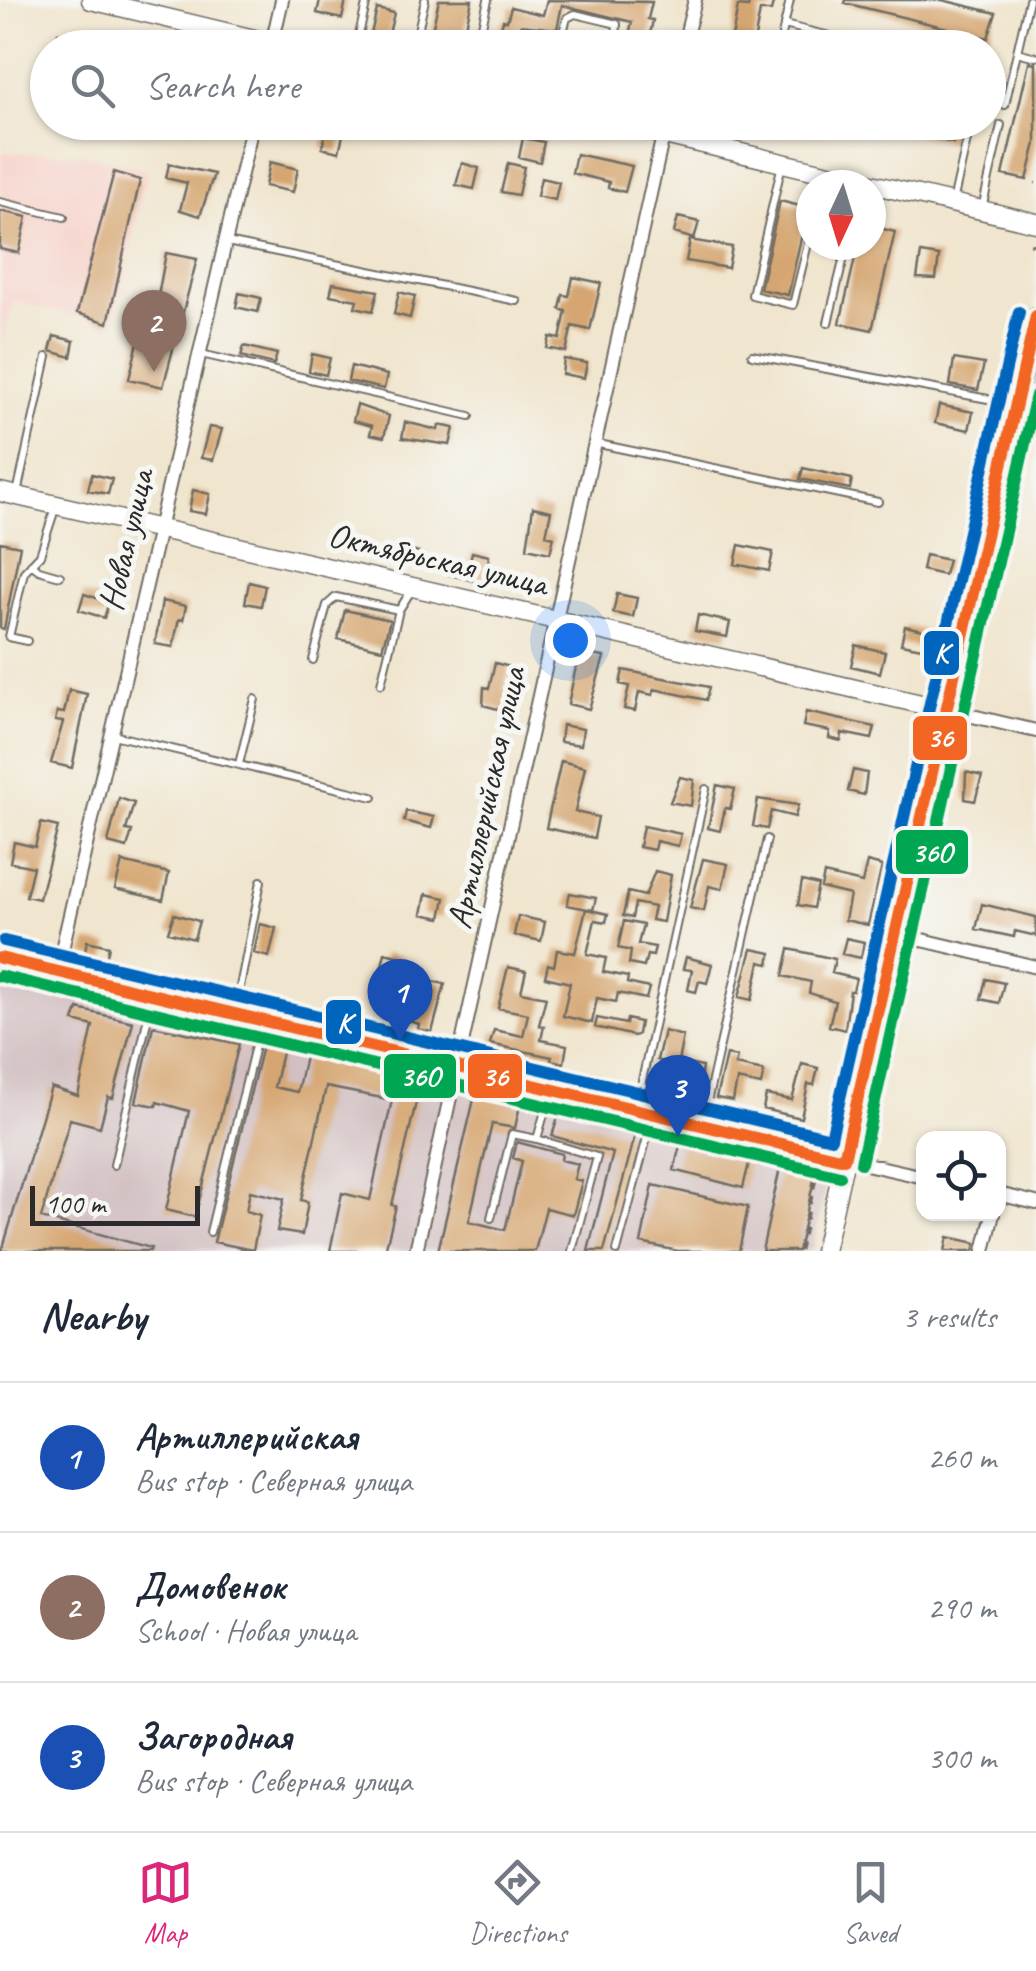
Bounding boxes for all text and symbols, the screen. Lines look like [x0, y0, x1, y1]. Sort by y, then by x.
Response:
search box [30, 30, 1006, 140]
icon: search [65, 58, 120, 113]
text: Search here [145, 62, 300, 109]
north arrow [796, 170, 886, 260]
pin: 2 [122, 290, 186, 372]
street label: Новая улица [88, 463, 165, 615]
street label: Октябрьская улица [324, 512, 555, 607]
your location [545, 615, 596, 666]
line badge: К [922, 629, 961, 677]
text: К [934, 635, 954, 670]
street label: Артиллерийская улица [436, 661, 536, 933]
line badge: 36 [911, 714, 969, 762]
text: 36 [927, 720, 955, 755]
line badge: 36О [894, 828, 970, 876]
text: 36О [912, 835, 956, 870]
pin: 1 [368, 958, 432, 1041]
line badge: К [324, 998, 363, 1046]
text: К [337, 1005, 357, 1040]
line badge: 36О [382, 1052, 458, 1100]
line badge: 36 [466, 1052, 524, 1100]
pin: 3 [646, 1054, 710, 1137]
text: 36О [400, 1059, 444, 1094]
text: 36 [482, 1059, 510, 1094]
map controls [916, 1131, 1006, 1221]
button: locate [916, 1131, 1006, 1221]
scale bar [30, 1181, 200, 1226]
text: 100 m [45, 1186, 105, 1221]
text: Nearby [40, 1290, 146, 1343]
text: 3 results [902, 1296, 996, 1337]
text: Артиллерийская [135, 1413, 357, 1460]
text: 1 [65, 1437, 80, 1478]
text: 260 m [927, 1437, 996, 1478]
text: Bus stop · Северная улица [135, 1460, 412, 1501]
text: Домовенок [135, 1563, 285, 1610]
text: 2 [65, 1587, 80, 1628]
text: 290 m [927, 1587, 996, 1628]
text: School · Новая улица [135, 1610, 356, 1651]
text: Загородная [135, 1713, 291, 1760]
text: 3 [65, 1737, 80, 1778]
text: 300 m [927, 1737, 996, 1778]
text: Bus stop · Северная улица [135, 1760, 412, 1801]
tab: Map [138, 1855, 193, 1950]
tab: Directions [469, 1855, 567, 1950]
tab: Saved [843, 1855, 898, 1950]

